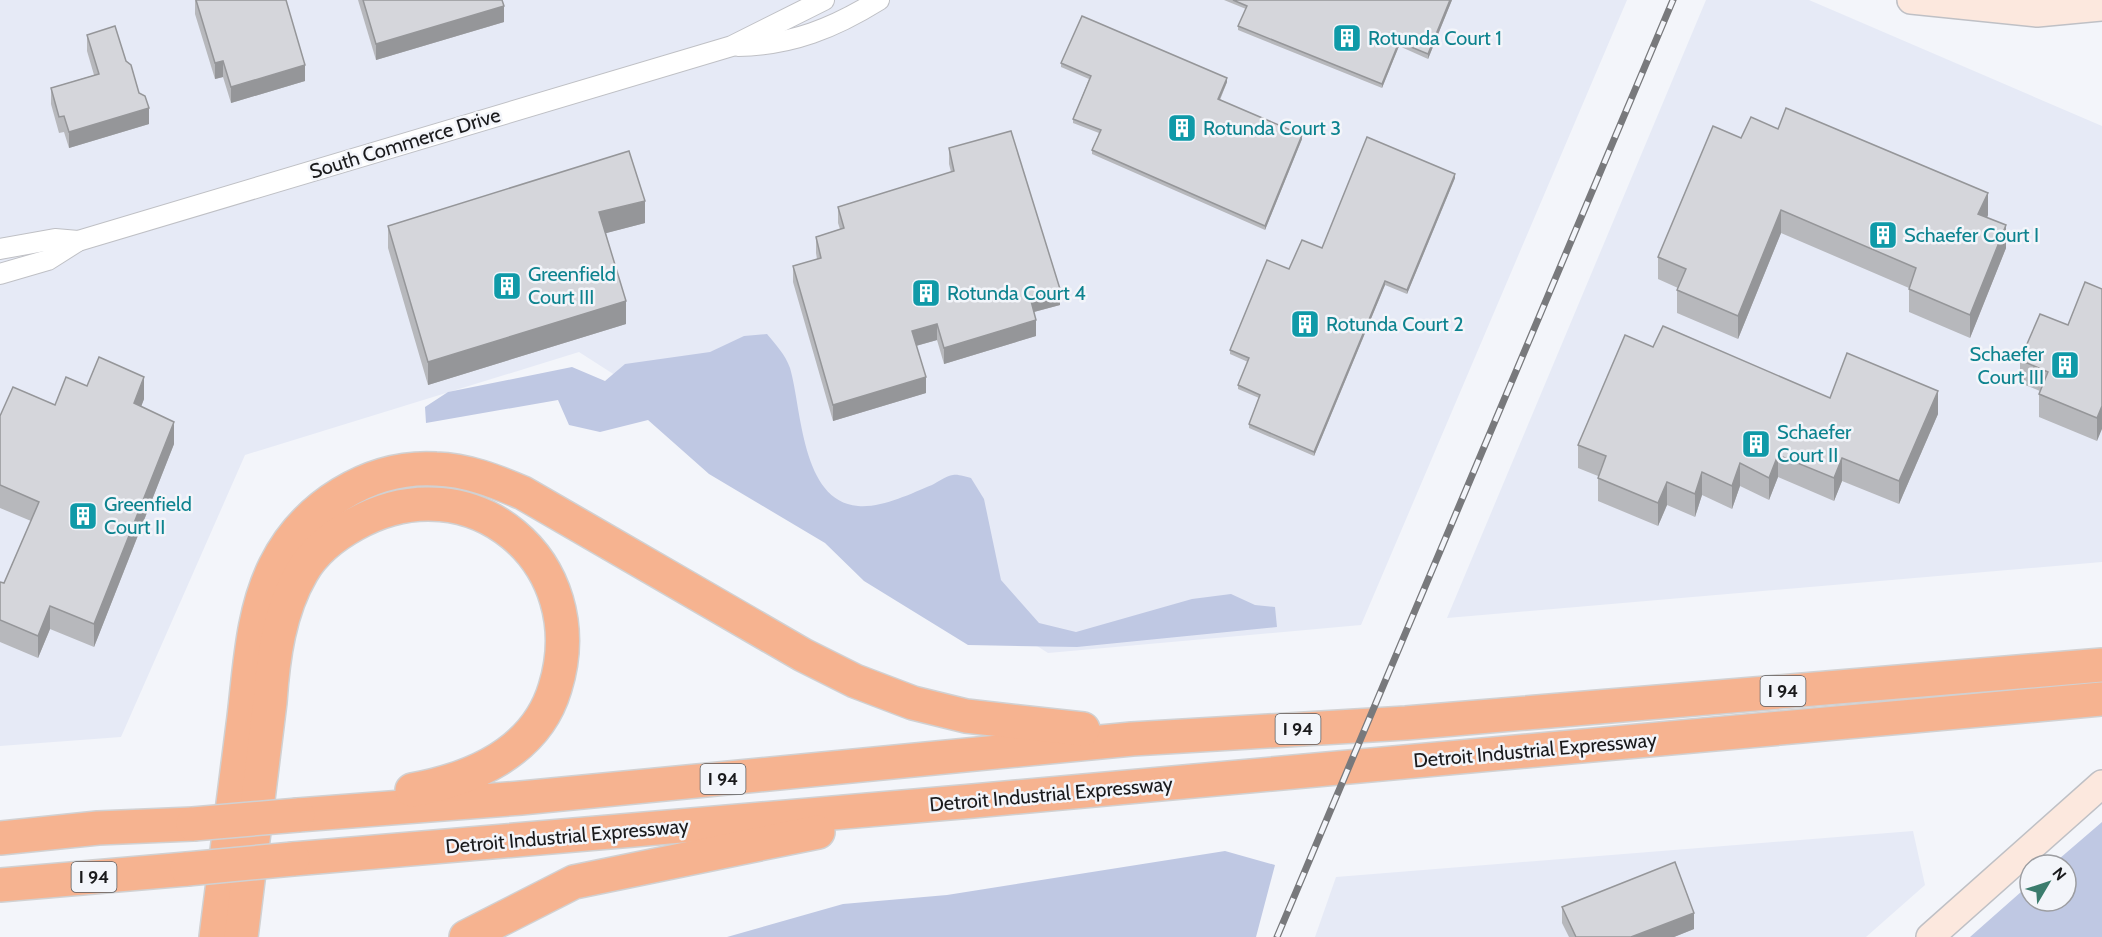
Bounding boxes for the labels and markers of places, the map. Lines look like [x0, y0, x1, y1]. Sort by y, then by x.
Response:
building icon: Rotunda Court 1 [1331, 22, 1363, 54]
place label: Rotunda Court 1 [1368, 26, 1502, 50]
building icon: Rotunda Court 3 [1166, 112, 1198, 144]
place label: Rotunda Court 3 [1203, 116, 1341, 140]
building icon: Schaefer Court I [1867, 219, 1899, 251]
place label: Schaefer Court I [1904, 223, 2039, 247]
place label: Greenfield Court III [528, 262, 616, 309]
building icon: Greenfield Court III [491, 270, 523, 302]
building icon: Rotunda Court 4 [910, 277, 942, 309]
place label: Rotunda Court 4 [947, 281, 1086, 305]
building icon: Rotunda Court 2 [1289, 308, 1321, 340]
place label: Rotunda Court 2 [1326, 312, 1464, 336]
place label: Schaefer Court III [1970, 342, 2045, 389]
building icon: Schaefer Court III [2049, 349, 2081, 381]
place label: Schaefer Court II [1777, 420, 1852, 467]
building icon: Schaefer Court II [1740, 428, 1772, 460]
place label: Greenfield Court II [104, 492, 192, 539]
building icon: Greenfield Court II [67, 500, 99, 532]

